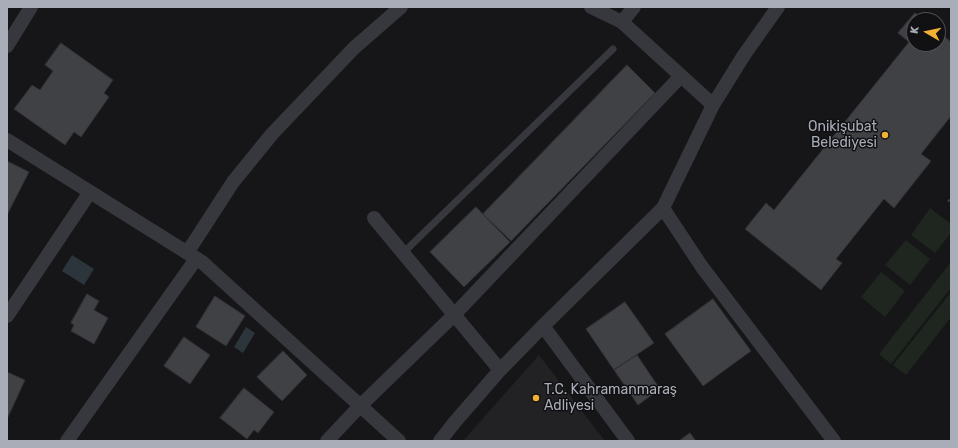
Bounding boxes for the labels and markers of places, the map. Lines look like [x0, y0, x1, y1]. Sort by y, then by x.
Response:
place label: Onikişubat Belediyesi [808, 119, 877, 152]
marker: Onikişubat Belediyesi [880, 130, 890, 140]
place label: T.C. Kahramanmaraş Adliyesi [544, 382, 677, 414]
marker: T.C. Kahramanmaraş Adliyesi [531, 393, 541, 403]

